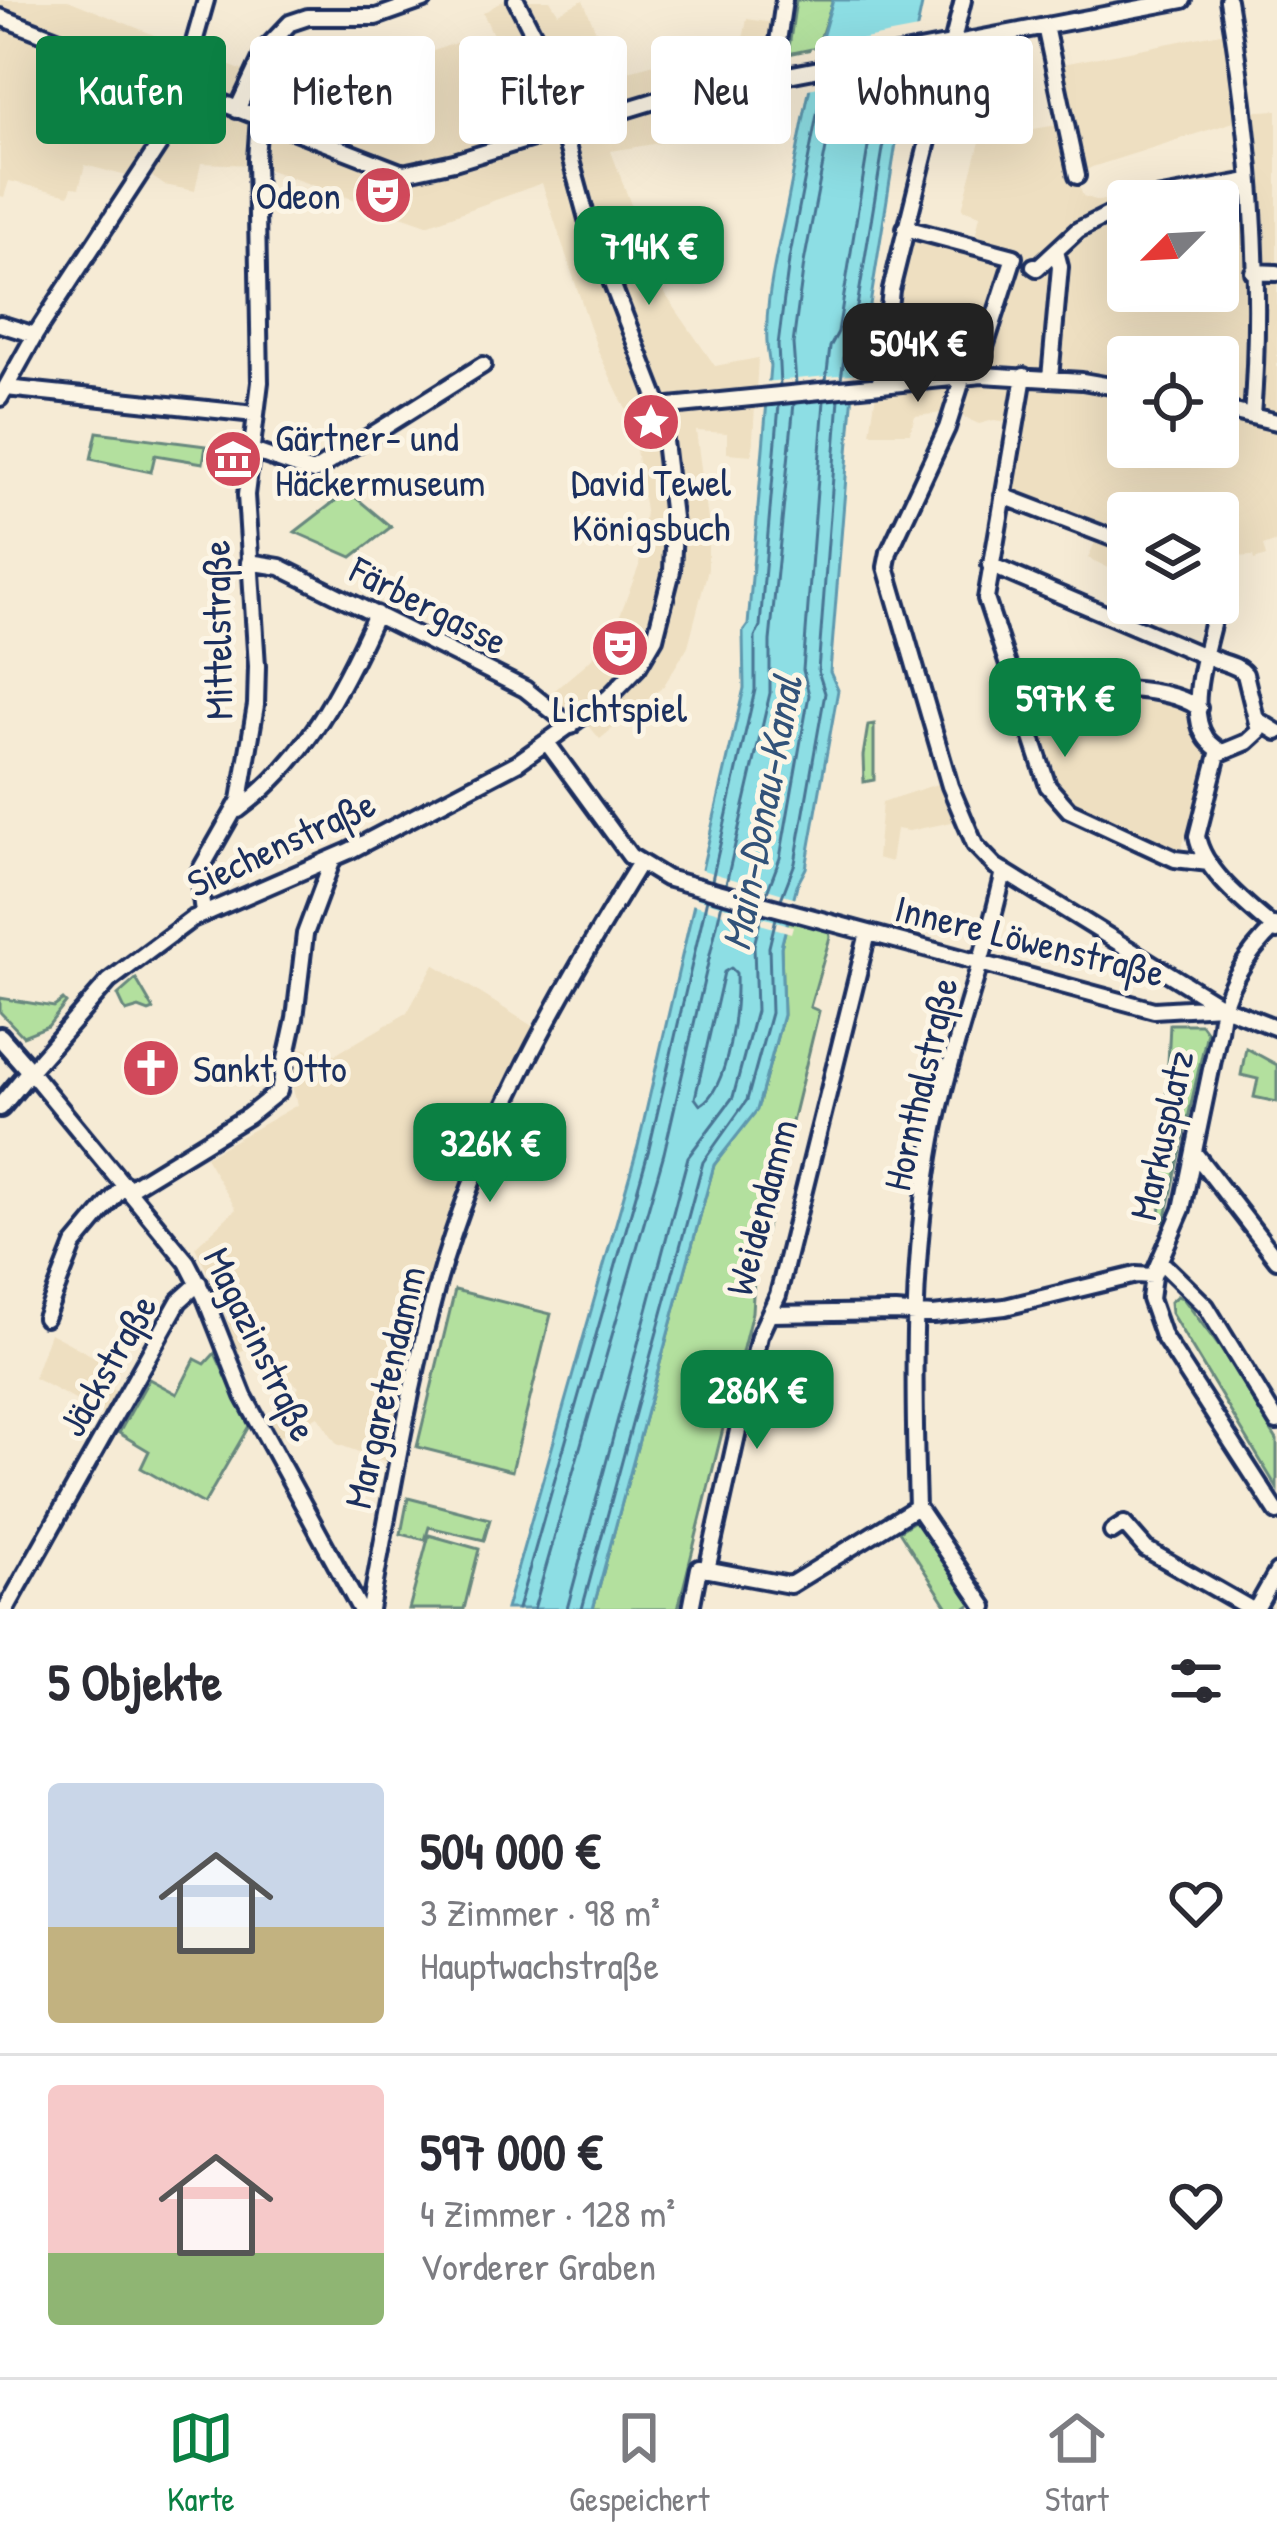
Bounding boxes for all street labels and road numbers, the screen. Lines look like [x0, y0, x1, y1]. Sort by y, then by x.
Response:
street label: Mittelstraße [188, 540, 245, 720]
street label: Färbergasse [341, 542, 517, 667]
street label: Siechenstraße [178, 776, 383, 909]
street label: Innere Löwenstraße [890, 880, 1170, 999]
street label: Hornthalstraße [869, 972, 970, 1196]
street label: Markusplatz [1115, 1045, 1206, 1225]
street label: Weidendamm [712, 1113, 809, 1301]
street label: Magazinstraße [192, 1238, 331, 1449]
street label: Margaretendamm [330, 1261, 437, 1513]
street label: Jäckstraße [45, 1284, 169, 1446]

